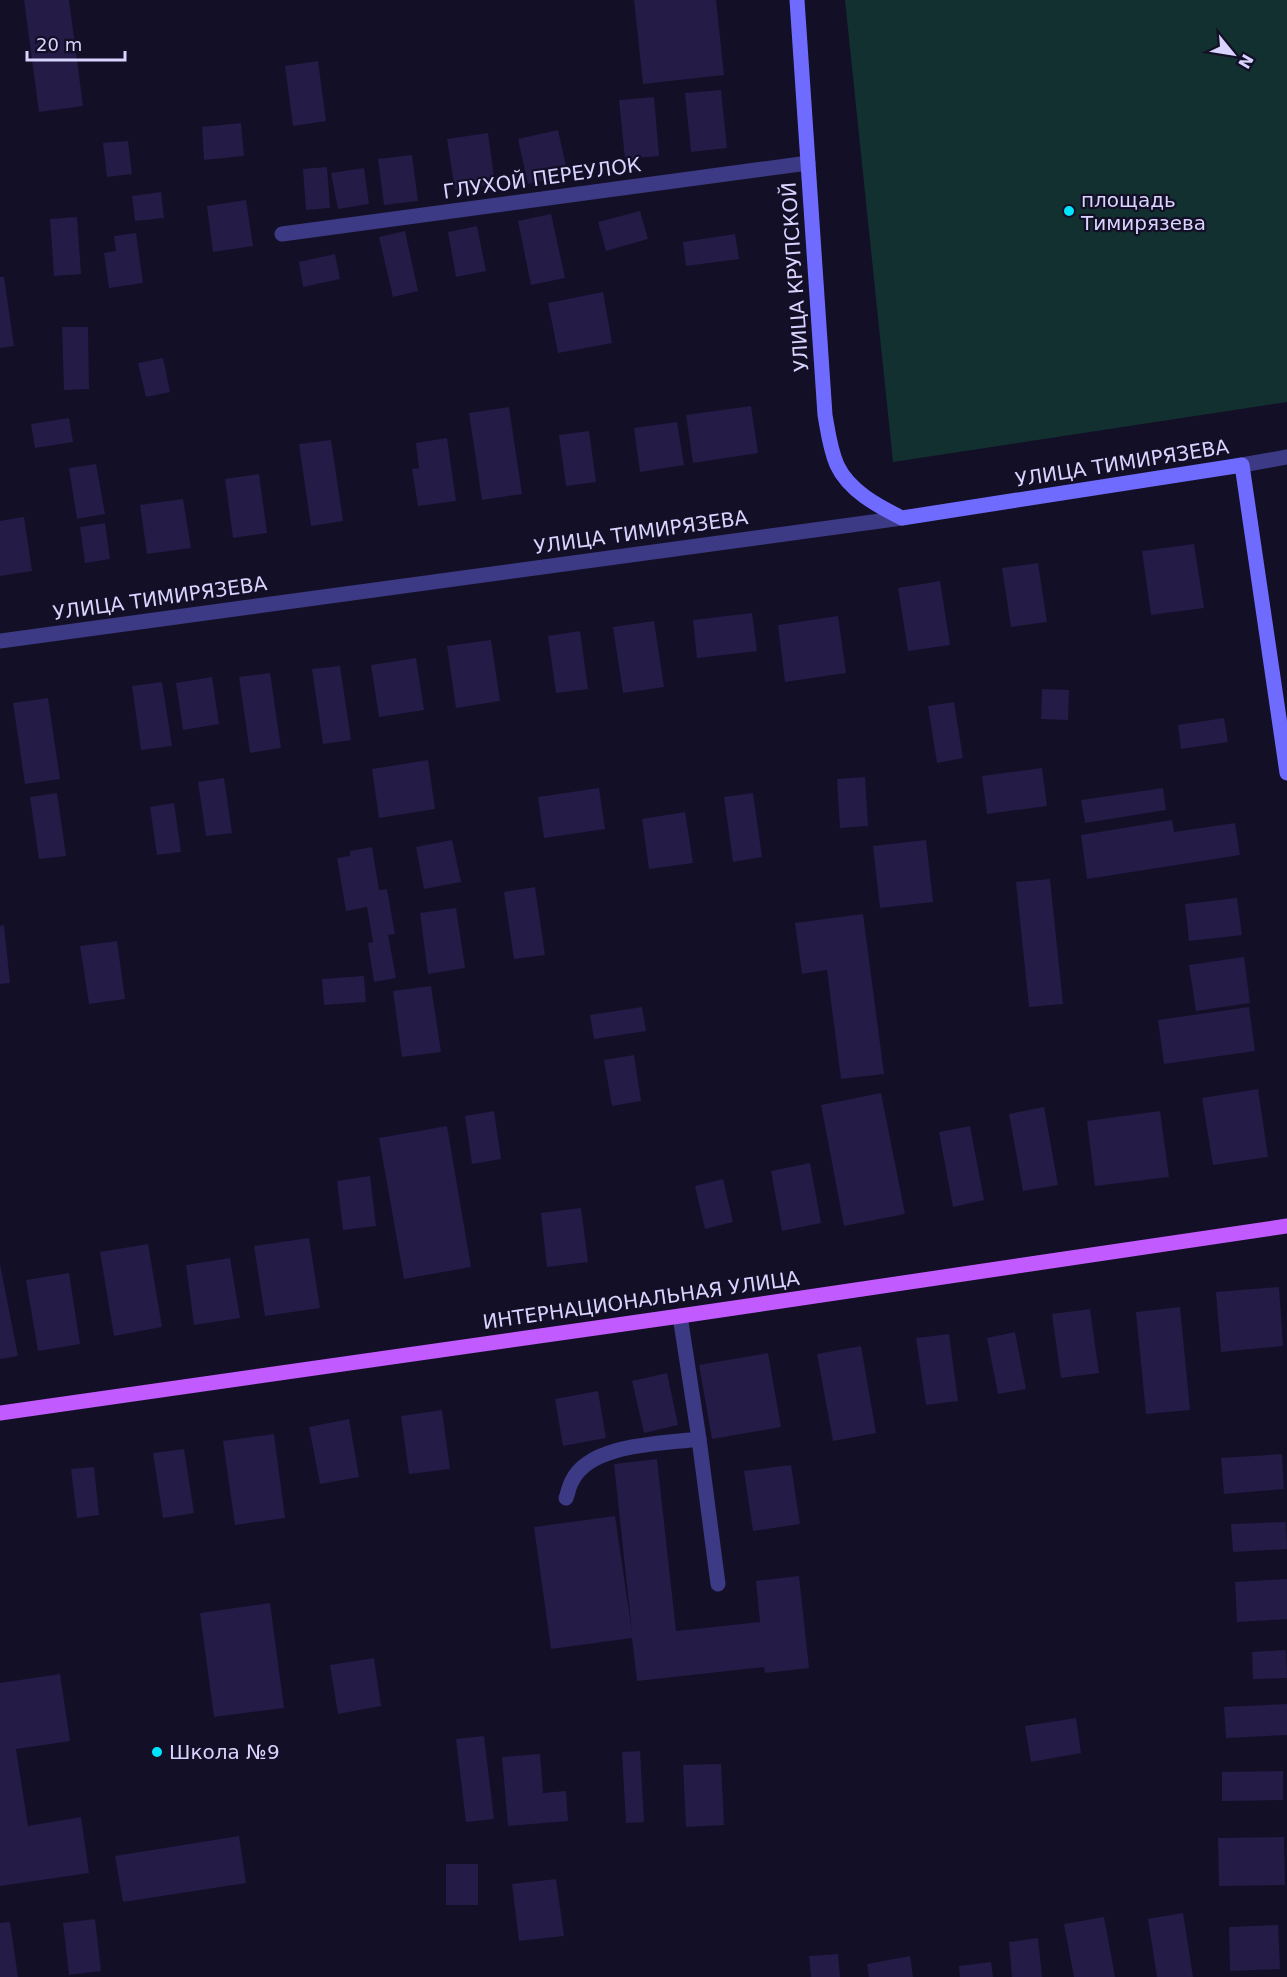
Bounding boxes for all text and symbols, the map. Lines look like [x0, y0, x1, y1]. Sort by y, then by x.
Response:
scale bar [27, 24, 124, 62]
north arrow [1203, 24, 1263, 84]
text: 20 m [36, 34, 82, 55]
text: N [1234, 51, 1257, 72]
street label: ГЛУХОЙ ПЕРЕУЛОК [441, 152, 643, 204]
street label: УЛИЦА КРУПСКОЙ [776, 181, 814, 373]
place label: площадь Тимирязева [1080, 188, 1206, 235]
marker: площадь Тимирязева [1062, 204, 1076, 218]
street label: УЛИЦА ТИМИРЯЗЕВА [1013, 434, 1231, 492]
street label: УЛИЦА ТИМИРЯЗЕВА [532, 505, 750, 559]
street label: УЛИЦА ТИМИРЯЗЕВА [51, 571, 269, 625]
street label: ИНТЕРНАЦИОНАЛЬНАЯ УЛИЦА [481, 1266, 801, 1334]
place label: Школа №9 [169, 1740, 280, 1764]
marker: Школа №9 [150, 1745, 164, 1759]

